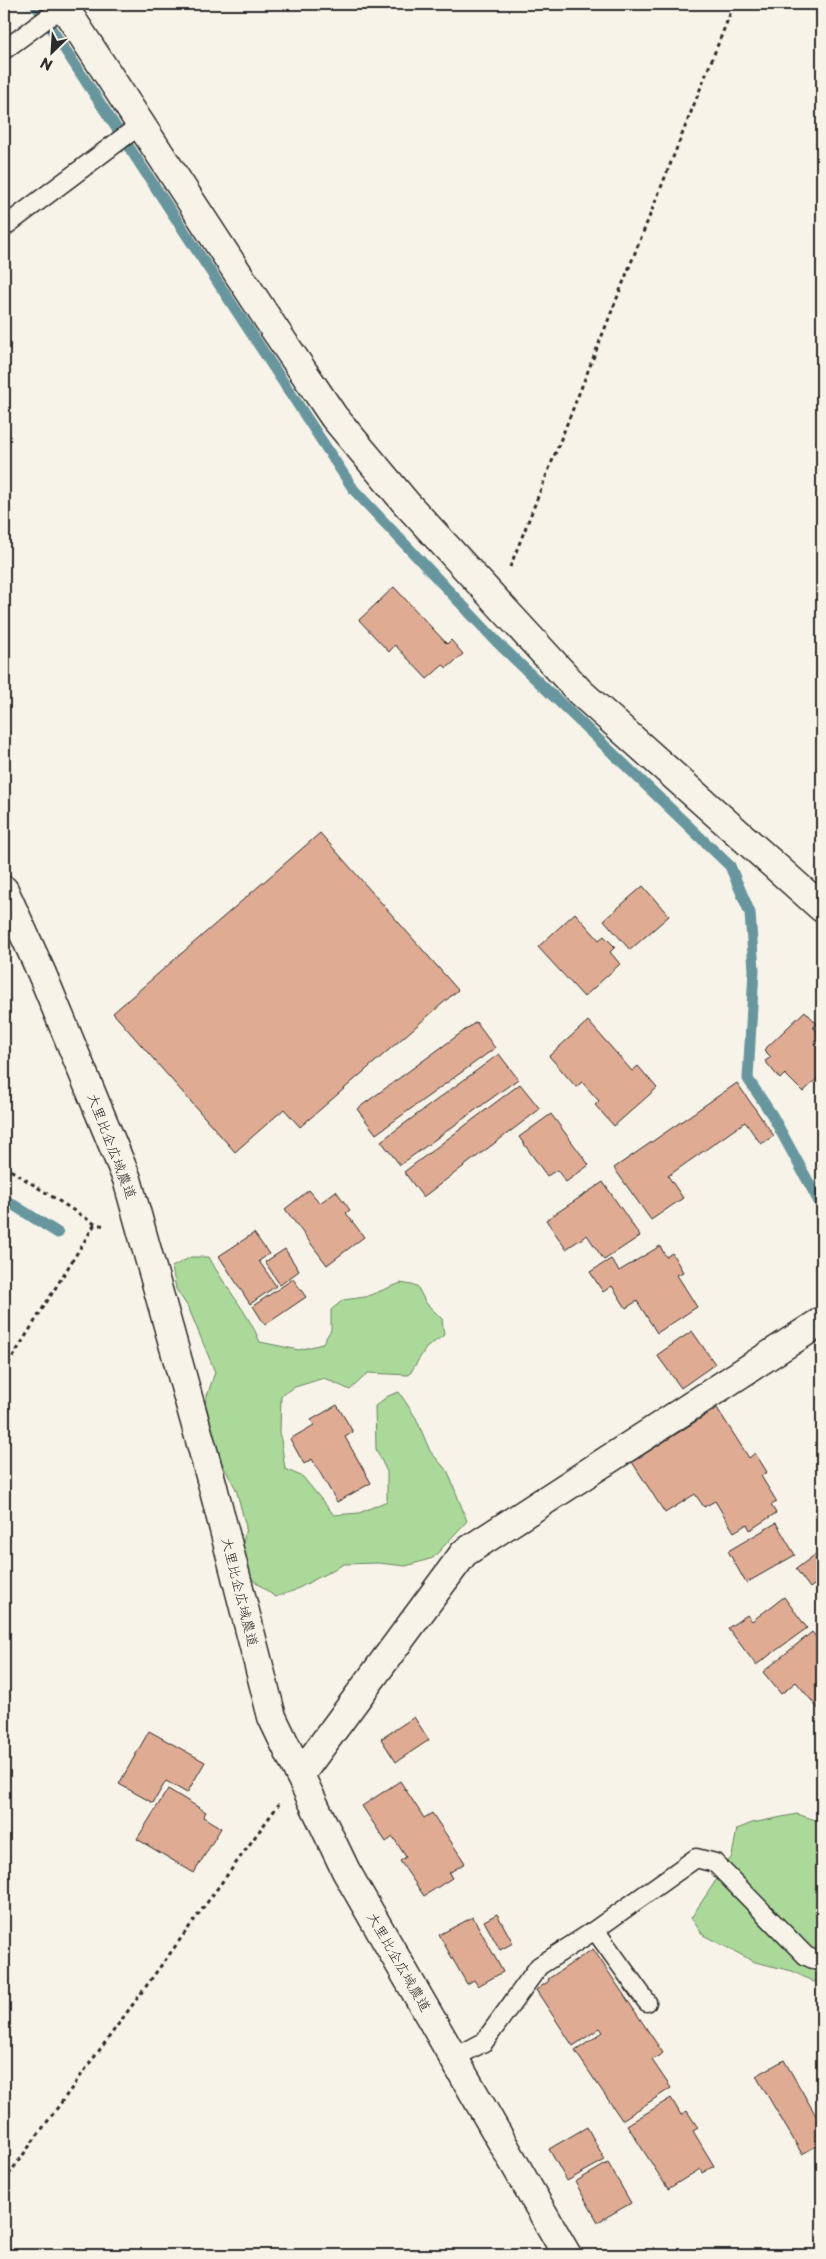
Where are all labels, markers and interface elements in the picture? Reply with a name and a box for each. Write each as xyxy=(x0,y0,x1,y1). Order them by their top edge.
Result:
north arrow xyxy=(28,28,78,78)
text: N xyxy=(37,52,56,76)
street label: 大里比企広域農道 xyxy=(83,1090,142,1202)
street label: 大里比企広域農道 xyxy=(217,1535,264,1649)
street label: 大里比企広域農道 xyxy=(362,1908,437,2015)

